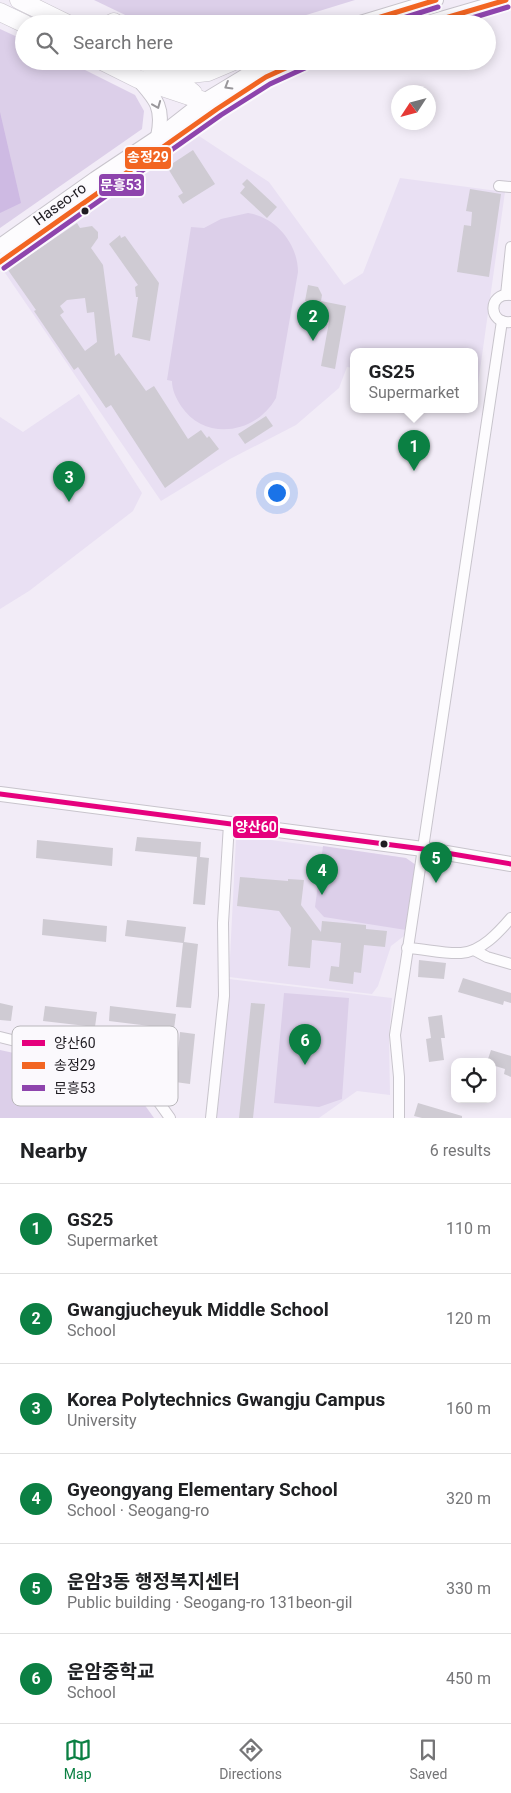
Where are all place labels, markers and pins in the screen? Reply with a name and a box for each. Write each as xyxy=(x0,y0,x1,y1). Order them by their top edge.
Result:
unlabelled marker xyxy=(80,206,90,216)
pin: 2 xyxy=(297,300,329,341)
pin: 1 xyxy=(398,430,430,471)
pin: 3 xyxy=(53,461,85,502)
unlabelled marker xyxy=(379,839,389,849)
pin: 5 xyxy=(420,842,452,883)
pin: 4 xyxy=(306,854,338,895)
pin: 6 xyxy=(289,1024,321,1065)

